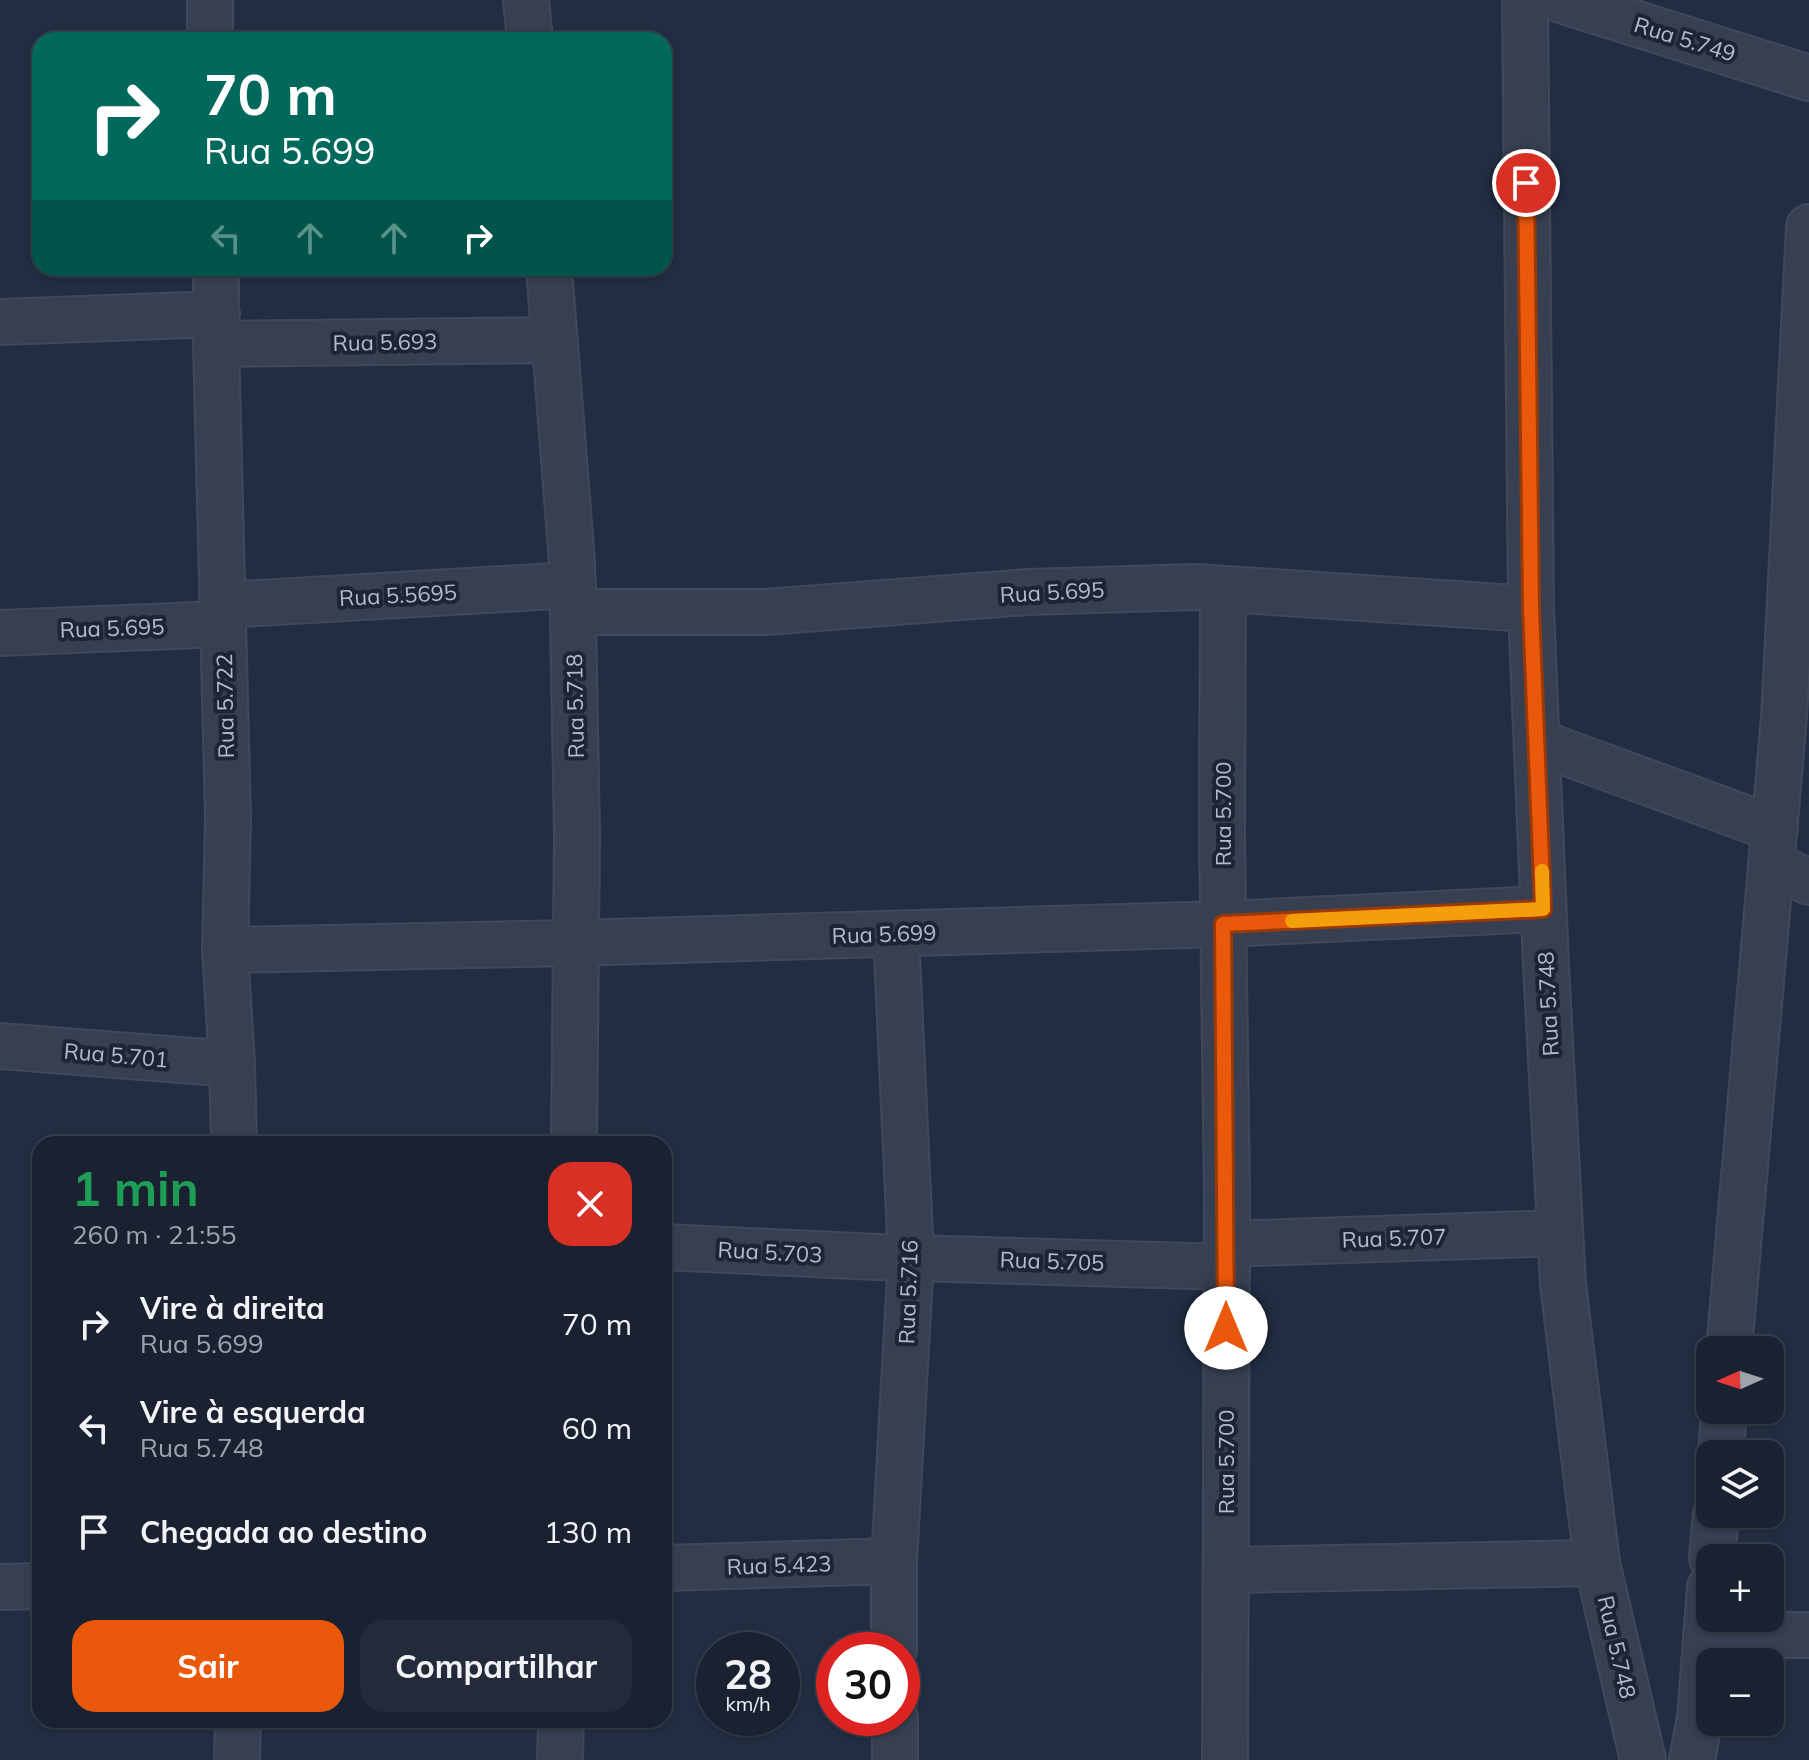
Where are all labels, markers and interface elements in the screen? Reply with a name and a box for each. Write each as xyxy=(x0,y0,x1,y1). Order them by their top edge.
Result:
street label: Rua 5.749 xyxy=(1631,10,1739,68)
text: 70 m xyxy=(204,59,337,129)
icon: right xyxy=(72,64,176,168)
text: Rua 5.699 xyxy=(204,128,375,173)
pin xyxy=(1492,149,1560,217)
icon: arrive xyxy=(1504,161,1548,205)
icon: left xyxy=(204,216,248,260)
icon: ahead xyxy=(288,216,332,260)
icon: ahead xyxy=(372,216,416,260)
icon: right xyxy=(456,216,500,260)
street label: Rua 5.693 xyxy=(332,327,438,357)
street label: Rua 5.695 xyxy=(999,575,1105,609)
street label: Rua 5.5695 xyxy=(338,578,458,612)
street label: Rua 5.695 xyxy=(59,612,165,644)
street label: Rua 5.722 xyxy=(210,653,240,759)
street label: Rua 5.718 xyxy=(560,653,590,759)
street label: Rua 5.700 xyxy=(1209,762,1237,866)
street label: Rua 5.699 xyxy=(831,918,937,950)
street label: Rua 5.748 xyxy=(1531,951,1565,1057)
street label: Rua 5.701 xyxy=(63,1036,169,1074)
text: 1 min xyxy=(72,1158,199,1218)
button: close xyxy=(548,1162,632,1246)
text: 260 m · 21:55 xyxy=(72,1218,236,1251)
street label: Rua 5.707 xyxy=(1341,1222,1447,1254)
street label: Rua 5.703 xyxy=(717,1235,823,1269)
street label: Rua 5.716 xyxy=(892,1239,924,1345)
street label: Rua 5.705 xyxy=(999,1245,1105,1277)
position arrow xyxy=(1184,1286,1268,1370)
text: Vire à direita xyxy=(140,1289,325,1327)
icon: right xyxy=(72,1302,116,1346)
text: 70 m xyxy=(562,1305,632,1343)
text: Rua 5.699 xyxy=(140,1327,264,1360)
north arrow xyxy=(1696,1336,1784,1424)
map controls xyxy=(1696,1336,1784,1736)
text: Vire à esquerda xyxy=(140,1393,366,1431)
icon: left xyxy=(72,1406,116,1450)
text: 60 m xyxy=(562,1409,632,1447)
street label: Rua 5.700 xyxy=(1212,1410,1240,1514)
text: Rua 5.748 xyxy=(140,1431,264,1464)
button: layers xyxy=(1696,1440,1784,1528)
icon: arrive xyxy=(72,1510,116,1554)
text: Chegada ao destino xyxy=(140,1513,427,1551)
text: 130 m xyxy=(544,1513,632,1551)
button: + xyxy=(1696,1544,1784,1632)
street label: Rua 5.423 xyxy=(726,1549,832,1581)
street label: Rua 5.748 xyxy=(1592,1593,1642,1701)
button: Sair xyxy=(72,1620,344,1712)
button: Compartilhar xyxy=(360,1620,632,1712)
speed limit sign: 30 xyxy=(816,1632,920,1736)
button: − xyxy=(1696,1648,1784,1736)
text: 28 xyxy=(724,1649,772,1699)
text: km/h xyxy=(725,1691,771,1716)

